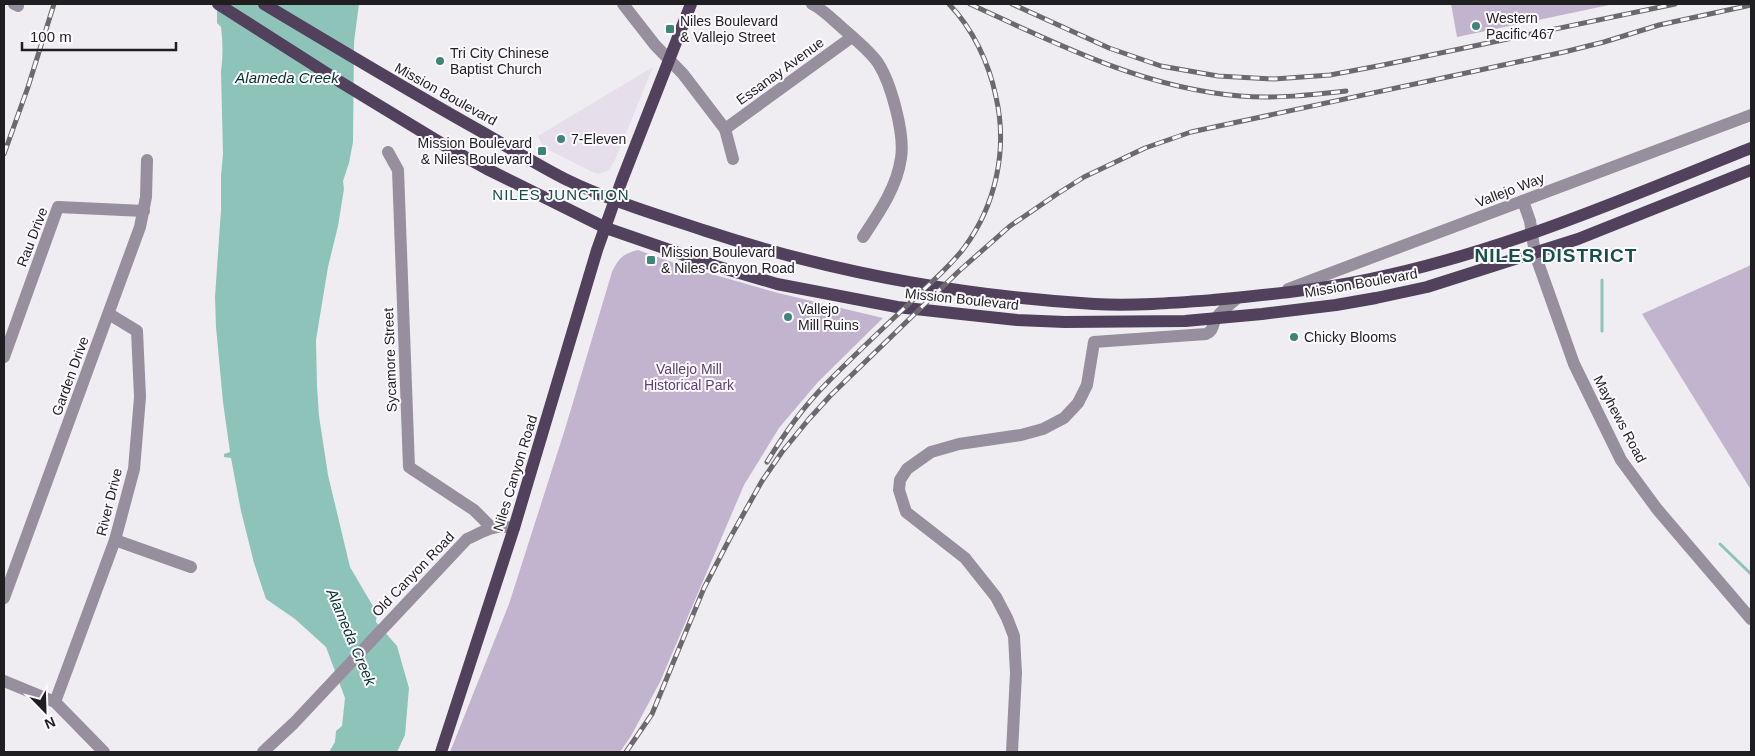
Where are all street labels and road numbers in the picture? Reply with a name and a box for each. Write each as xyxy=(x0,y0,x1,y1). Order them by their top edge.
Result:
street label: Essanay Avenue xyxy=(733,34,827,108)
street label: Mission Boulevard xyxy=(392,59,500,129)
street label: Vallejo Way xyxy=(1473,170,1547,210)
street label: Rau Drive xyxy=(13,205,51,269)
street label: Mission Boulevard xyxy=(1303,265,1419,301)
street label: Mission Boulevard xyxy=(904,285,1020,313)
street label: Sycamore Street xyxy=(380,308,400,412)
street label: Garden Drive xyxy=(48,334,92,418)
street label: Mayhews Road xyxy=(1590,373,1650,465)
street label: Niles Canyon Road xyxy=(490,413,540,533)
street label: River Drive xyxy=(93,466,125,538)
street label: Old Canyon Road xyxy=(369,528,457,620)

